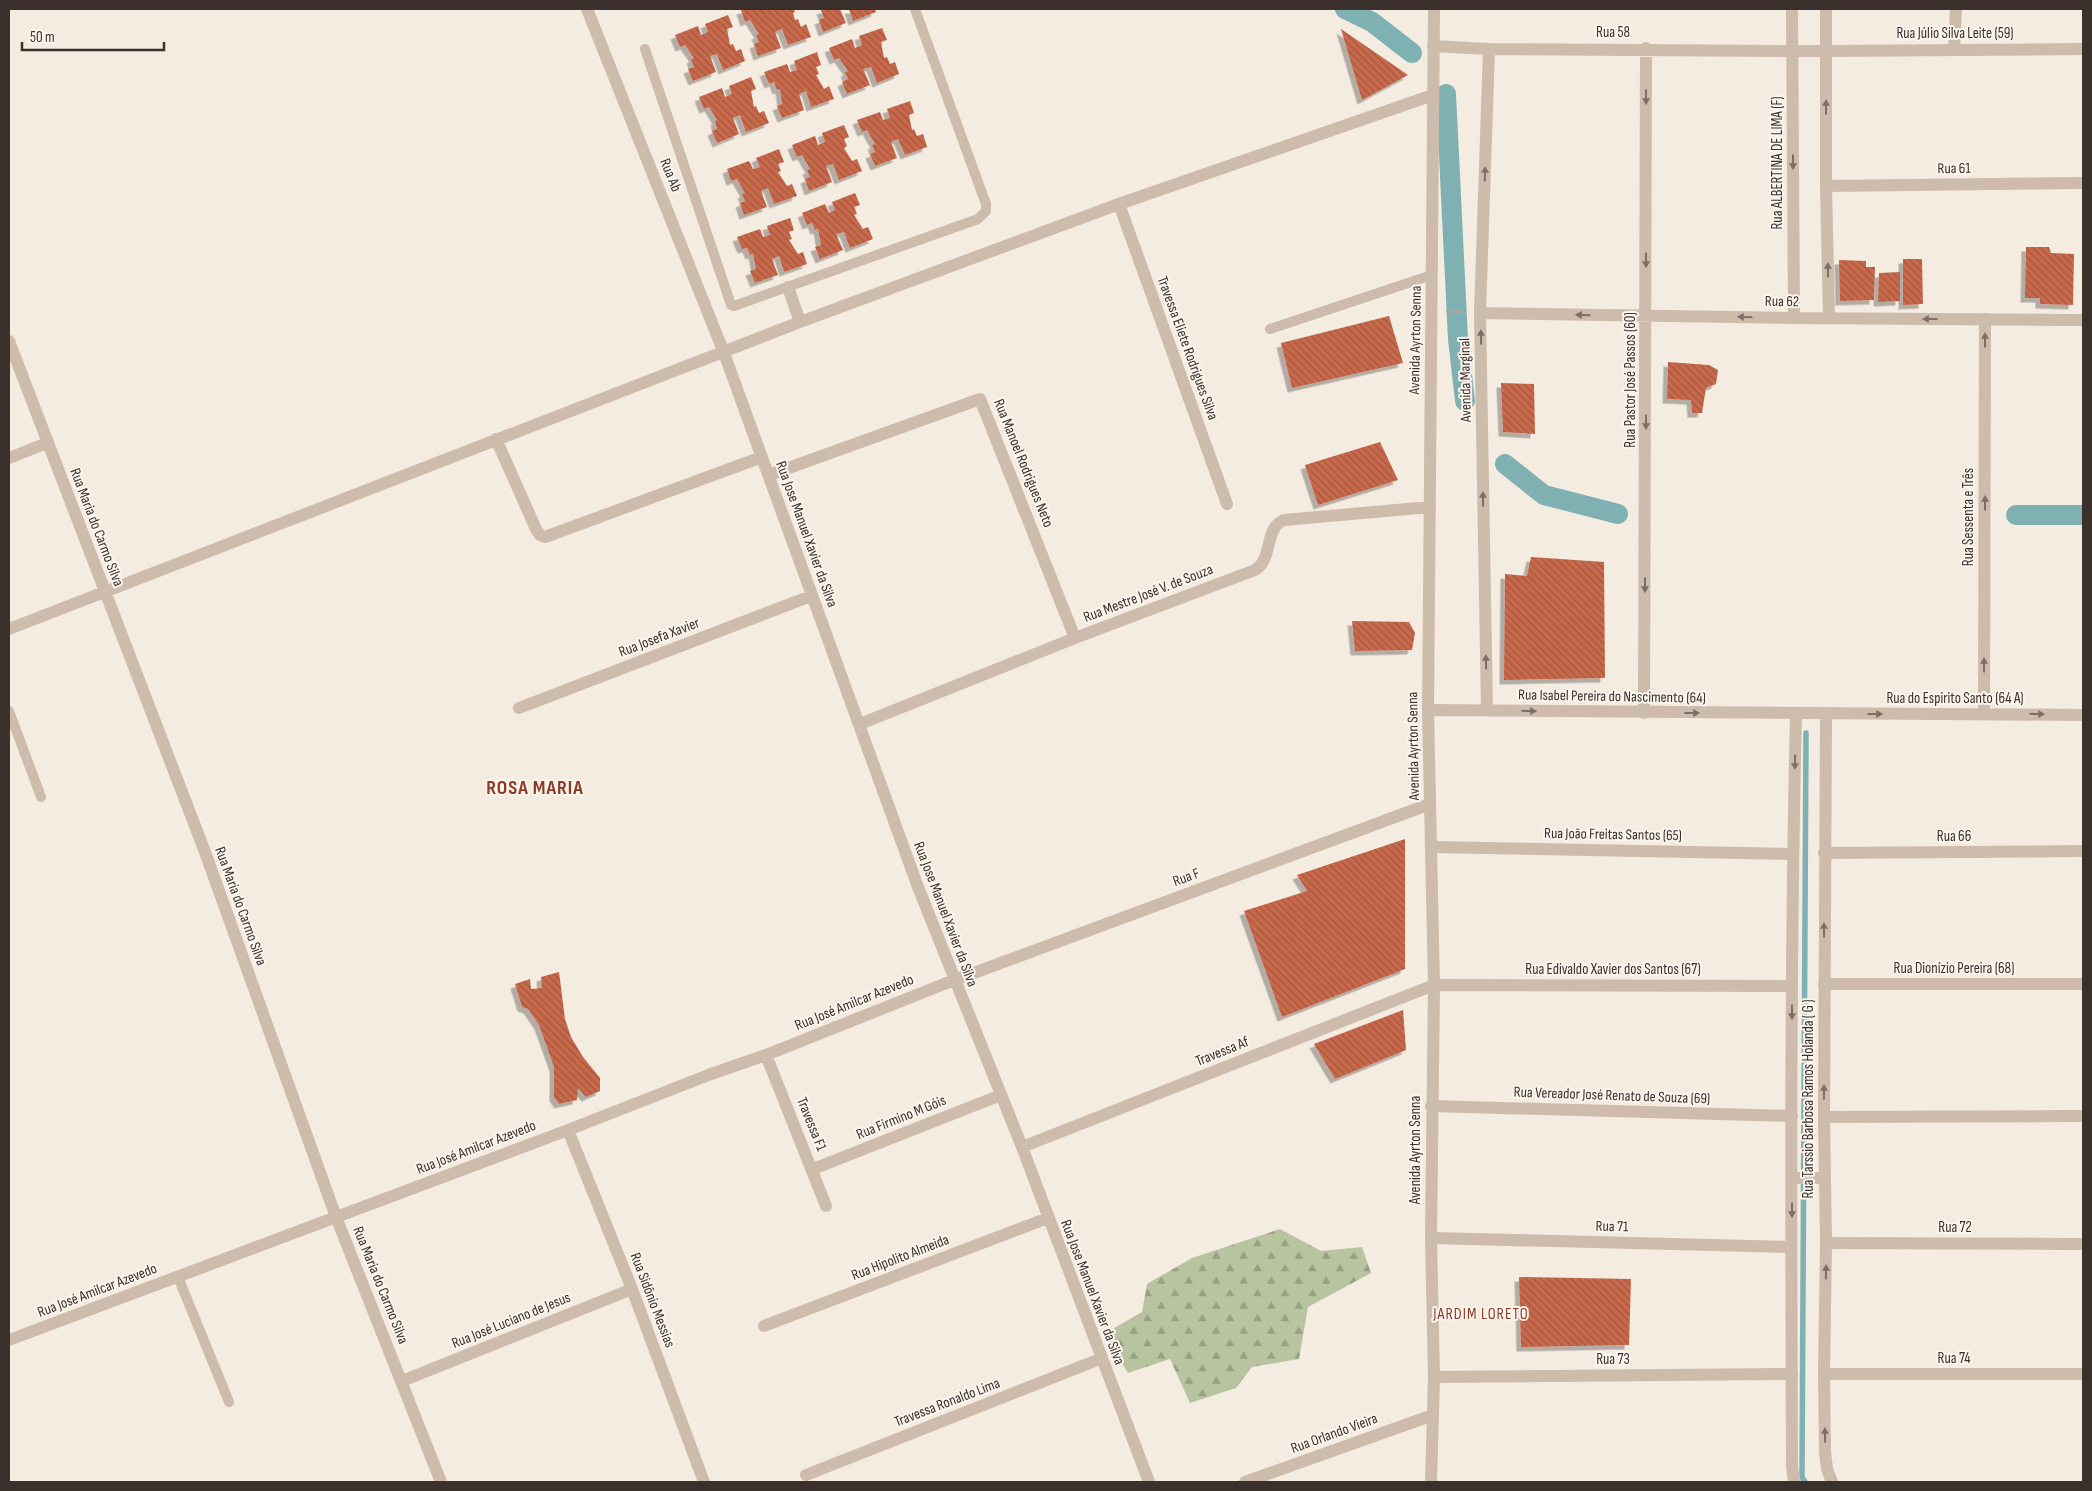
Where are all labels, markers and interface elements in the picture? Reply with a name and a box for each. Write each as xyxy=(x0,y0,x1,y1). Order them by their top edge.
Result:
scale bar xyxy=(22,20,165,52)
street label: Rua 58 xyxy=(1596,23,1630,42)
street label: Rua Júlio Silva Leite (59) xyxy=(1896,24,2014,43)
text: 50 m xyxy=(30,28,55,47)
one-way arrow xyxy=(1642,89,1650,105)
street label: Rua ALBERTINA DE LIMA (F) xyxy=(1768,96,1787,230)
one-way arrow xyxy=(1822,99,1830,115)
one-way arrow xyxy=(1789,155,1797,171)
street label: Rua Ab xyxy=(655,156,686,195)
street label: Rua 61 xyxy=(1937,159,1972,178)
one-way arrow xyxy=(1481,166,1489,182)
one-way arrow xyxy=(1642,252,1650,268)
one-way arrow xyxy=(1823,261,1831,277)
street label: Travessa Eliete Rodrigues Silva xyxy=(1153,274,1222,423)
street label: Avenida Ayrton Senna xyxy=(1405,285,1426,395)
street label: Rua 62 xyxy=(1765,292,1799,311)
one-way arrow xyxy=(1574,311,1590,319)
street label: Rua Pastor José Passos (60) xyxy=(1621,312,1640,448)
one-way arrow xyxy=(1737,313,1753,321)
one-way arrow xyxy=(1921,315,1937,323)
one-way arrow xyxy=(1476,329,1484,345)
one-way arrow xyxy=(1981,332,1989,348)
street label: Avenida Marginal xyxy=(1455,338,1476,423)
street label: Rua Manoel Rodrigues Neto xyxy=(989,396,1058,530)
one-way arrow xyxy=(1642,414,1650,430)
street label: Rua Jose Manuel Xavier da Silva xyxy=(771,459,842,610)
street label: Rua Maria do Carmo Silva xyxy=(65,465,128,589)
street label: Rua Sessenta e Três xyxy=(1959,468,1978,566)
one-way arrow xyxy=(1479,491,1487,507)
one-way arrow xyxy=(1981,494,1989,510)
street label: Rua Mestre José V. de Souza xyxy=(1081,560,1216,627)
one-way arrow xyxy=(1641,577,1649,593)
street label: Rua Josefa Xavier xyxy=(616,613,703,662)
one-way arrow xyxy=(1482,653,1490,669)
one-way arrow xyxy=(1980,657,1988,673)
street label: Rua Isabel Pereira do Nascimento (64) xyxy=(1518,685,1706,708)
street label: Rua do Espirito Santo (64 A) xyxy=(1886,689,2024,708)
street label: Avenida Ayrton Senna xyxy=(1403,691,1424,801)
one-way arrow xyxy=(1522,707,1538,715)
one-way arrow xyxy=(1684,709,1700,717)
one-way arrow xyxy=(1867,710,1883,718)
one-way arrow xyxy=(2029,711,2045,719)
one-way arrow xyxy=(1790,755,1798,771)
district label: ROSA MARIA xyxy=(486,776,584,800)
street label: Rua João Freitas Santos (65) xyxy=(1544,824,1682,845)
street label: Rua 66 xyxy=(1937,827,1971,846)
street label: Rua Jose Manuel Xavier da Silva xyxy=(909,839,982,990)
street label: Rua Maria do Carmo Silva xyxy=(210,844,271,968)
street label: Rua F xyxy=(1170,864,1202,891)
one-way arrow xyxy=(1820,921,1828,937)
street label: Rua Dionízio Pereira (68) xyxy=(1894,959,2014,978)
street label: Rua Edivaldo Xavier dos Santos (67) xyxy=(1525,960,1701,979)
street label: Rua José Amilcar Azevedo xyxy=(792,970,916,1035)
street label: Rua Tarssio Barbosa Ramos Holanda ( G ) xyxy=(1799,999,1818,1199)
one-way arrow xyxy=(1788,1005,1796,1021)
street label: Travessa Af xyxy=(1193,1032,1252,1071)
street label: Rua Vereador José Renato de Souza (69) xyxy=(1513,1083,1711,1108)
one-way arrow xyxy=(1820,1084,1828,1100)
street label: Rua Firmino M Góis xyxy=(854,1091,949,1144)
street label: Travessa F1 xyxy=(792,1095,831,1155)
street label: Avenida Ayrton Senna xyxy=(1406,1095,1425,1205)
street label: Rua José Amilcar Azevedo xyxy=(414,1116,539,1179)
one-way arrow xyxy=(1788,1202,1796,1218)
street label: Rua Jose Manuel Xavier da Silva xyxy=(1056,1217,1129,1368)
street label: Rua 71 xyxy=(1595,1217,1629,1236)
street label: Rua 72 xyxy=(1938,1218,1972,1237)
street label: Rua Maria do Carmo Silva xyxy=(348,1224,413,1347)
street label: Rua Hipolito Almeida xyxy=(849,1230,952,1285)
street label: Rua Sidônio Messias xyxy=(626,1250,679,1350)
street label: Rua José Amilcar Azevedo xyxy=(35,1259,160,1322)
one-way arrow xyxy=(1822,1264,1830,1280)
street label: Rua José Luciano de Jesus xyxy=(449,1288,573,1353)
district label: JARDIM LORETO xyxy=(1432,1305,1529,1324)
street label: Rua 74 xyxy=(1938,1349,1970,1368)
street label: Rua 73 xyxy=(1596,1350,1630,1369)
street label: Travessa Ronaldo Lima xyxy=(892,1374,1003,1431)
street label: Rua Orlando Vieira xyxy=(1288,1409,1380,1458)
one-way arrow xyxy=(1821,1426,1829,1442)

